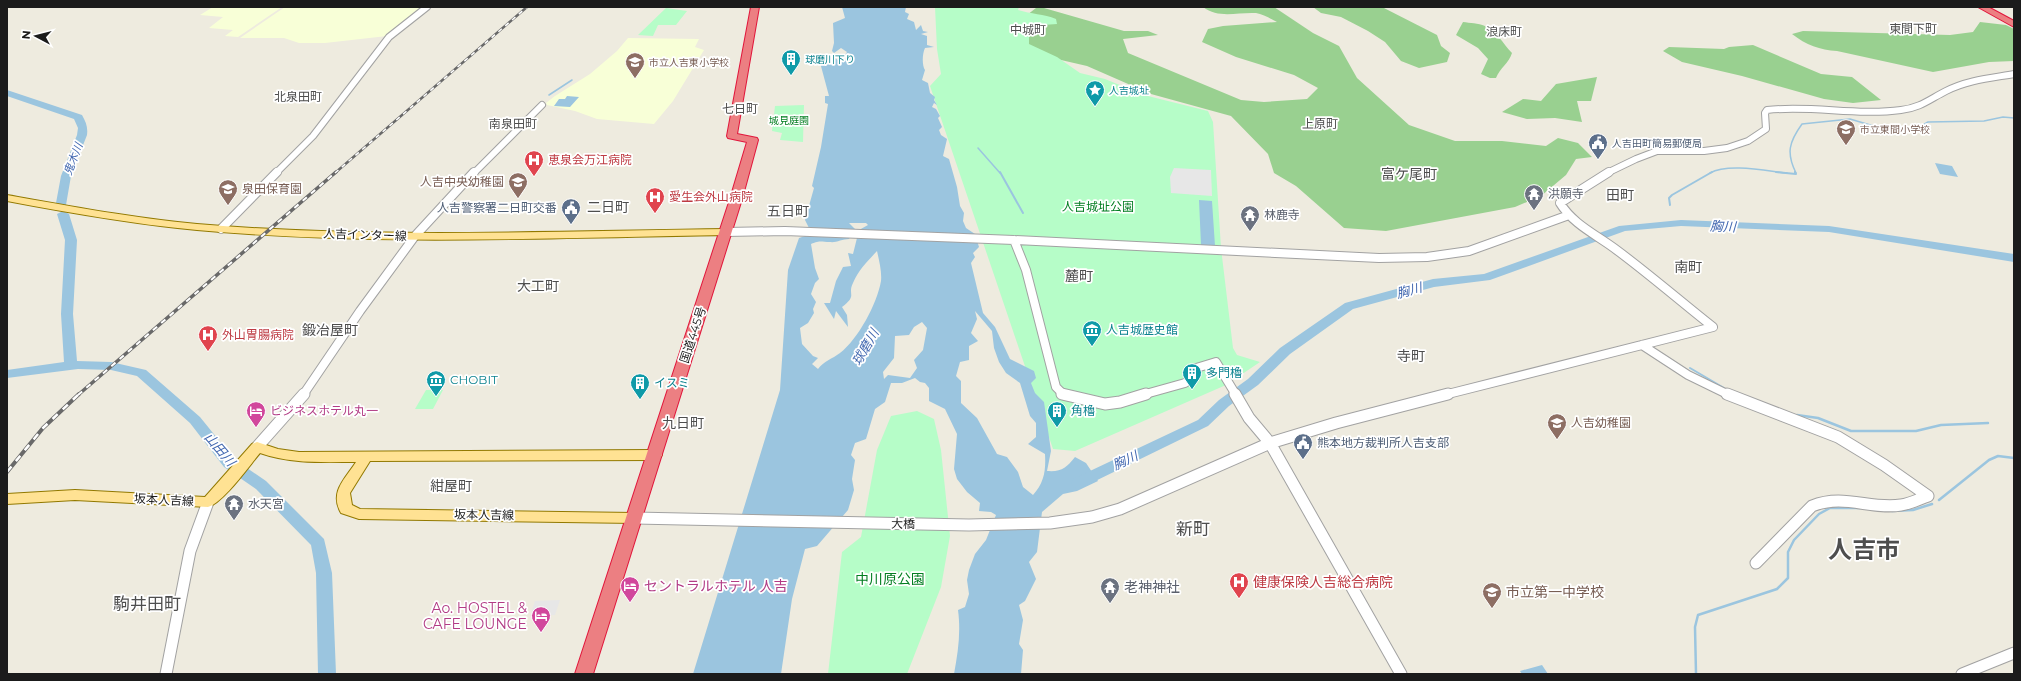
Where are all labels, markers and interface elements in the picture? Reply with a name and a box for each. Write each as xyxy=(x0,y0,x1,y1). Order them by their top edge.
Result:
north arrow xyxy=(16,16,56,56)
district label: 東間下町 xyxy=(1889,21,1937,36)
district label: 中城町 xyxy=(1010,22,1046,37)
district label: 浪床町 xyxy=(1486,24,1522,39)
text: N xyxy=(19,30,34,40)
building icon: 球磨川下り xyxy=(780,48,802,76)
school or university icon: 市立人吉東小学校 xyxy=(624,51,646,79)
place label: 球磨川下り xyxy=(805,53,855,66)
place label: 市立人吉東小学校 xyxy=(649,56,729,69)
place icon: 人吉城址 xyxy=(1084,79,1106,107)
place label: 人吉城址 xyxy=(1109,84,1149,97)
district label: 北泉田町 xyxy=(274,89,322,104)
district label: 七日町 xyxy=(722,101,758,116)
park label: 城見庭園 xyxy=(769,114,809,127)
district label: 南泉田町 xyxy=(489,116,537,131)
district label: 上原町 xyxy=(1302,116,1338,131)
school or university icon: 市立東間小学校 xyxy=(1835,118,1857,146)
place label: 市立東間小学校 xyxy=(1860,123,1930,136)
public building icon: 人吉田町簡易郵便局 xyxy=(1587,132,1609,160)
place label: 人吉田町簡易郵便局 xyxy=(1612,137,1702,150)
water label: 鬼木川 xyxy=(61,140,86,177)
hospital icon: 恵泉会万江病院 xyxy=(523,149,545,177)
place label: 恵泉会万江病院 xyxy=(548,152,632,167)
district label: 富ケ尾町 xyxy=(1381,165,1437,183)
school or university icon: 人吉中央幼稚園 xyxy=(507,171,529,199)
place label: 人吉中央幼稚園 xyxy=(420,174,504,189)
school or university icon: 泉田保育園 xyxy=(217,178,239,206)
place label: 泉田保育園 xyxy=(242,181,302,196)
temple icon: 洪願寺 xyxy=(1523,183,1545,211)
hospital icon: 愛生会外山病院 xyxy=(644,186,666,214)
place label: 洪願寺 xyxy=(1548,186,1584,201)
district label: 田町 xyxy=(1606,186,1634,204)
place label: 愛生会外山病院 xyxy=(669,189,753,204)
public building icon: 人吉警察署二日町交番 xyxy=(560,197,582,225)
district label: 二日町 xyxy=(587,198,629,216)
park label: 人吉城址公園 xyxy=(1062,199,1134,214)
place label: 人吉警察署二日町交番 xyxy=(437,200,557,215)
district label: 五日町 xyxy=(767,202,809,220)
temple icon: 林鹿寺 xyxy=(1239,204,1261,232)
place label: 林鹿寺 xyxy=(1264,207,1300,222)
water label: 胸川 xyxy=(1710,218,1738,235)
street label: 人吉インター線 xyxy=(323,226,407,243)
district label: 南町 xyxy=(1674,258,1702,276)
district label: 麓町 xyxy=(1065,267,1093,285)
district label: 大工町 xyxy=(517,277,559,295)
water label: 胸川 xyxy=(1394,278,1426,301)
street label: 国道445号 xyxy=(676,305,709,365)
museum icon: 人吉城歴史館 xyxy=(1081,319,1103,347)
district label: 鍛冶屋町 xyxy=(302,321,358,339)
place label: 人吉城歴史館 xyxy=(1106,322,1178,337)
hospital icon: 外山胃腸病院 xyxy=(197,324,219,352)
water label: 球磨川 xyxy=(848,324,883,368)
place label: 外山胃腸病院 xyxy=(222,327,294,342)
district label: 寺町 xyxy=(1397,347,1425,365)
building icon: 多門櫓 xyxy=(1181,362,1203,390)
place label: 多門櫓 xyxy=(1206,365,1242,380)
museum icon: CHOBIT xyxy=(425,369,447,397)
place label: CHOBIT xyxy=(450,372,498,387)
building icon: イスミ xyxy=(629,372,651,400)
place label: イスミ xyxy=(654,375,690,390)
hotel icon: ビジネスホテル丸一 xyxy=(245,400,267,428)
building icon: 角櫓 xyxy=(1046,400,1068,428)
place label: ビジネスホテル丸一 xyxy=(270,403,378,418)
place label: 角櫓 xyxy=(1071,403,1095,418)
school or university icon: 人吉幼稚園 xyxy=(1546,412,1568,440)
district label: 九日町 xyxy=(662,414,704,432)
place label: 人吉幼稚園 xyxy=(1571,415,1631,430)
water label: 山田川 xyxy=(201,429,240,470)
public building icon: 熊本地方裁判所人吉支部 xyxy=(1292,432,1314,460)
place label: 熊本地方裁判所人吉支部 xyxy=(1317,435,1449,450)
water label: 胸川 xyxy=(1110,446,1142,473)
district label: 紺屋町 xyxy=(430,477,472,495)
street label: 坂本人吉線 xyxy=(134,490,194,509)
temple icon: 水天宮 xyxy=(223,493,245,521)
place label: 水天宮 xyxy=(248,496,284,511)
street label: 坂本人吉線 xyxy=(454,506,514,523)
street label: 大橋 xyxy=(891,516,915,531)
district label: 新町 xyxy=(1176,519,1210,539)
district label: 人吉市 xyxy=(1828,535,1900,564)
park label: 中川原公園 xyxy=(855,570,925,588)
hospital icon: 健康保険人吉総合病院 xyxy=(1228,571,1250,599)
place label: 健康保険人吉総合病院 xyxy=(1253,573,1393,591)
hotel icon: セントラルホテル 人吉 xyxy=(619,575,641,603)
temple icon: 老神神社 xyxy=(1099,576,1121,604)
place label: セントラルホテル 人吉 xyxy=(644,577,788,595)
place label: 老神神社 xyxy=(1124,578,1180,596)
school or university icon: 市立第一中学校 xyxy=(1481,581,1503,609)
place label: 市立第一中学校 xyxy=(1506,583,1604,601)
district label: 駒井田町 xyxy=(113,594,181,614)
place label: Ao. HOSTEL & CAFE LOUNGE xyxy=(423,599,528,633)
hotel icon: Ao. HOSTEL & CAFE LOUNGE xyxy=(530,605,552,633)

